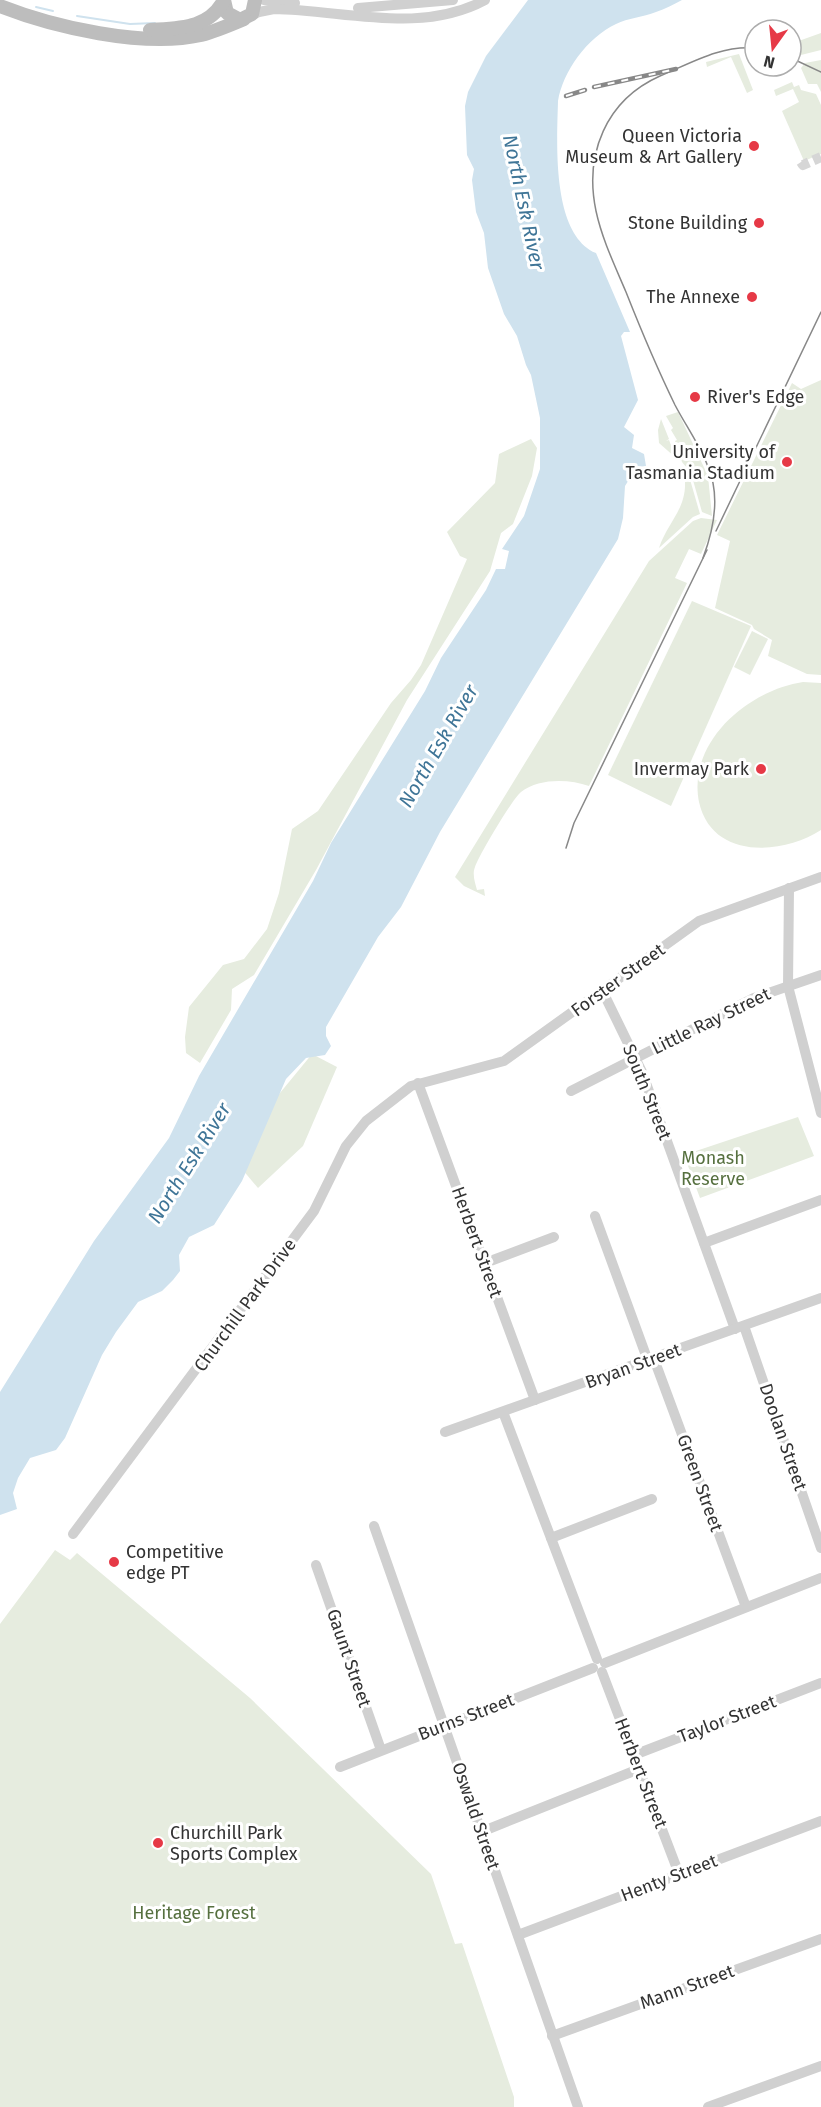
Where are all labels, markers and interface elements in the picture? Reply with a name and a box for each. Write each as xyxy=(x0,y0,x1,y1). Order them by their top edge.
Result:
north arrow xyxy=(743,18,803,78)
text: N xyxy=(762,51,777,73)
place label: Queen Victoria Museum & Art Gallery xyxy=(565,125,742,168)
water label: North Esk River xyxy=(498,132,550,273)
marker: Queen Victoria Museum & Art Gallery xyxy=(747,139,761,153)
place label: Stone Building xyxy=(628,212,748,234)
marker: Stone Building xyxy=(752,216,766,230)
place label: The Annexe xyxy=(646,286,740,308)
marker: The Annexe xyxy=(745,290,759,304)
place label: River's Edge xyxy=(707,386,804,408)
marker: River's Edge xyxy=(688,390,702,404)
place label: University of Tasmania Stadium xyxy=(625,441,777,484)
marker: University of Tasmania Stadium xyxy=(780,455,794,469)
water label: North Esk River xyxy=(393,679,483,812)
place label: Invermay Park xyxy=(634,758,750,780)
marker: Invermay Park xyxy=(754,762,768,776)
street label: Forster Street xyxy=(567,938,670,1021)
street label: Little Ray Street xyxy=(648,983,774,1059)
street label: South Street xyxy=(618,1041,676,1144)
water label: North Esk River xyxy=(142,1097,236,1228)
park label: Monash Reserve xyxy=(681,1147,745,1190)
street label: Herbert Street xyxy=(447,1183,507,1301)
street label: Churchill Park Drive xyxy=(189,1234,301,1376)
street label: Bryan Street xyxy=(582,1338,684,1394)
street label: Doolan Street xyxy=(754,1381,812,1494)
street label: Green Street xyxy=(672,1432,728,1535)
place label: Competitive edge PT xyxy=(126,1541,224,1584)
marker: Competitive edge PT xyxy=(107,1555,121,1569)
street label: Gaunt Street xyxy=(322,1606,376,1710)
street label: Burns Street xyxy=(415,1688,518,1745)
street label: Taylor Street xyxy=(675,1690,779,1748)
street label: Herbert Street xyxy=(610,1715,672,1832)
street label: Oswald Street xyxy=(447,1759,505,1873)
place label: Churchill Park Sports Complex xyxy=(170,1822,298,1865)
marker: Churchill Park Sports Complex xyxy=(151,1836,165,1850)
street label: Henty Street xyxy=(618,1849,721,1906)
park label: Heritage Forest xyxy=(132,1902,256,1924)
street label: Mann Street xyxy=(637,1960,738,2014)

